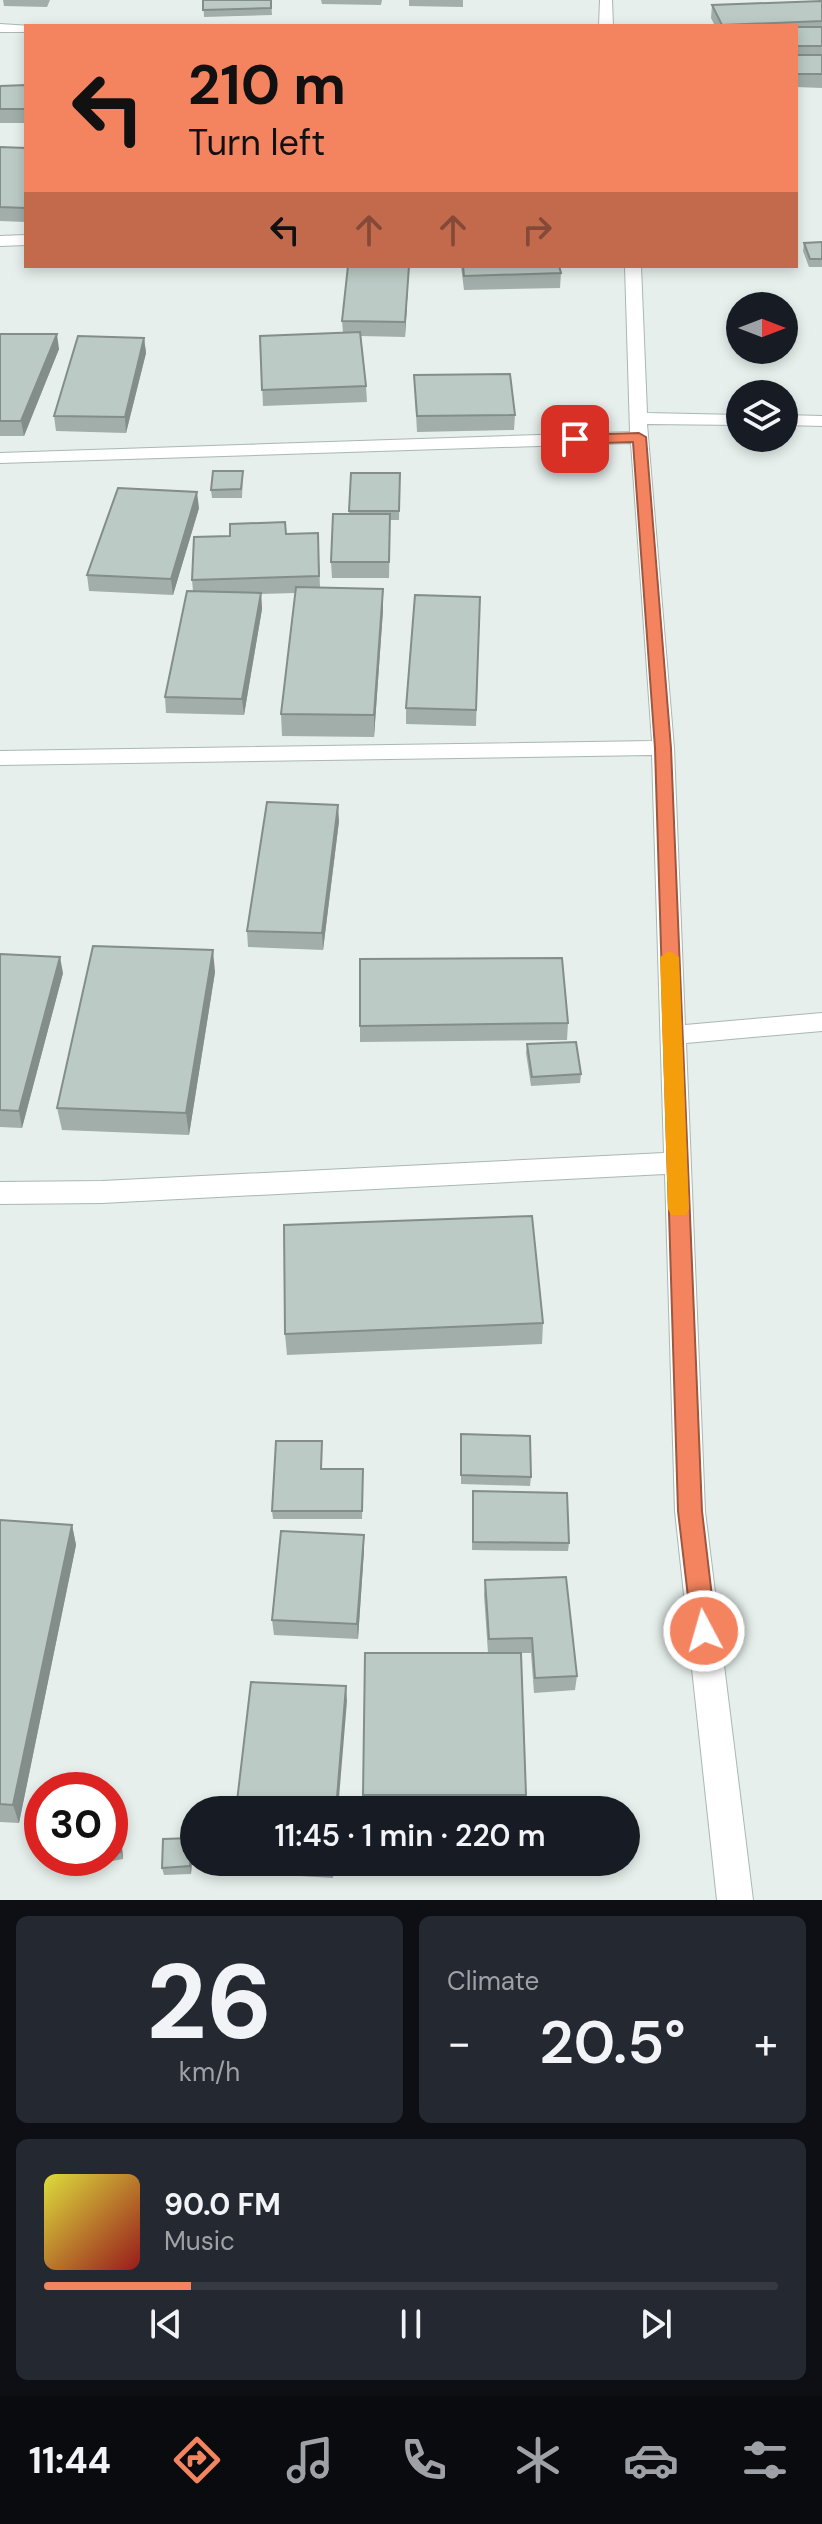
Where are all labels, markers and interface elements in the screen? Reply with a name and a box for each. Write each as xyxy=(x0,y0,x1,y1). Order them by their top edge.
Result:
text: 210 m xyxy=(188,48,346,121)
icon: left xyxy=(56,56,160,160)
text: Turn left xyxy=(188,119,325,166)
icon: left xyxy=(263,208,307,252)
icon: ahead xyxy=(347,208,391,252)
icon: ahead xyxy=(431,208,475,252)
icon: right xyxy=(515,208,559,252)
north arrow xyxy=(726,292,798,364)
map controls xyxy=(726,292,798,452)
button: layers xyxy=(726,380,798,452)
pin xyxy=(541,405,609,473)
icon: arrive xyxy=(553,417,597,461)
position arrow xyxy=(662,1589,746,1673)
speed limit sign: 30 xyxy=(24,1772,128,1876)
text: 11:45 · 1 min · 220 m xyxy=(274,1816,546,1855)
text: 26 xyxy=(147,1935,272,2070)
text: Climate xyxy=(447,1964,539,1998)
text: 20.5° xyxy=(539,2003,686,2082)
text: − xyxy=(447,2014,471,2072)
text: + xyxy=(754,2014,778,2072)
text: km/h xyxy=(179,2055,240,2089)
text: 90.0 FM xyxy=(164,2185,281,2224)
text: Music xyxy=(164,2224,235,2258)
icon: previous xyxy=(144,2302,188,2346)
icon: pause xyxy=(389,2302,433,2346)
icon: next xyxy=(634,2302,678,2346)
icon: directions xyxy=(169,2432,225,2488)
icon: music xyxy=(282,2432,338,2488)
icon: phone xyxy=(396,2432,452,2488)
icon: climate xyxy=(510,2432,566,2488)
icon: car xyxy=(623,2432,679,2488)
icon: filters xyxy=(737,2432,793,2488)
text: 11:44 xyxy=(29,2437,111,2484)

